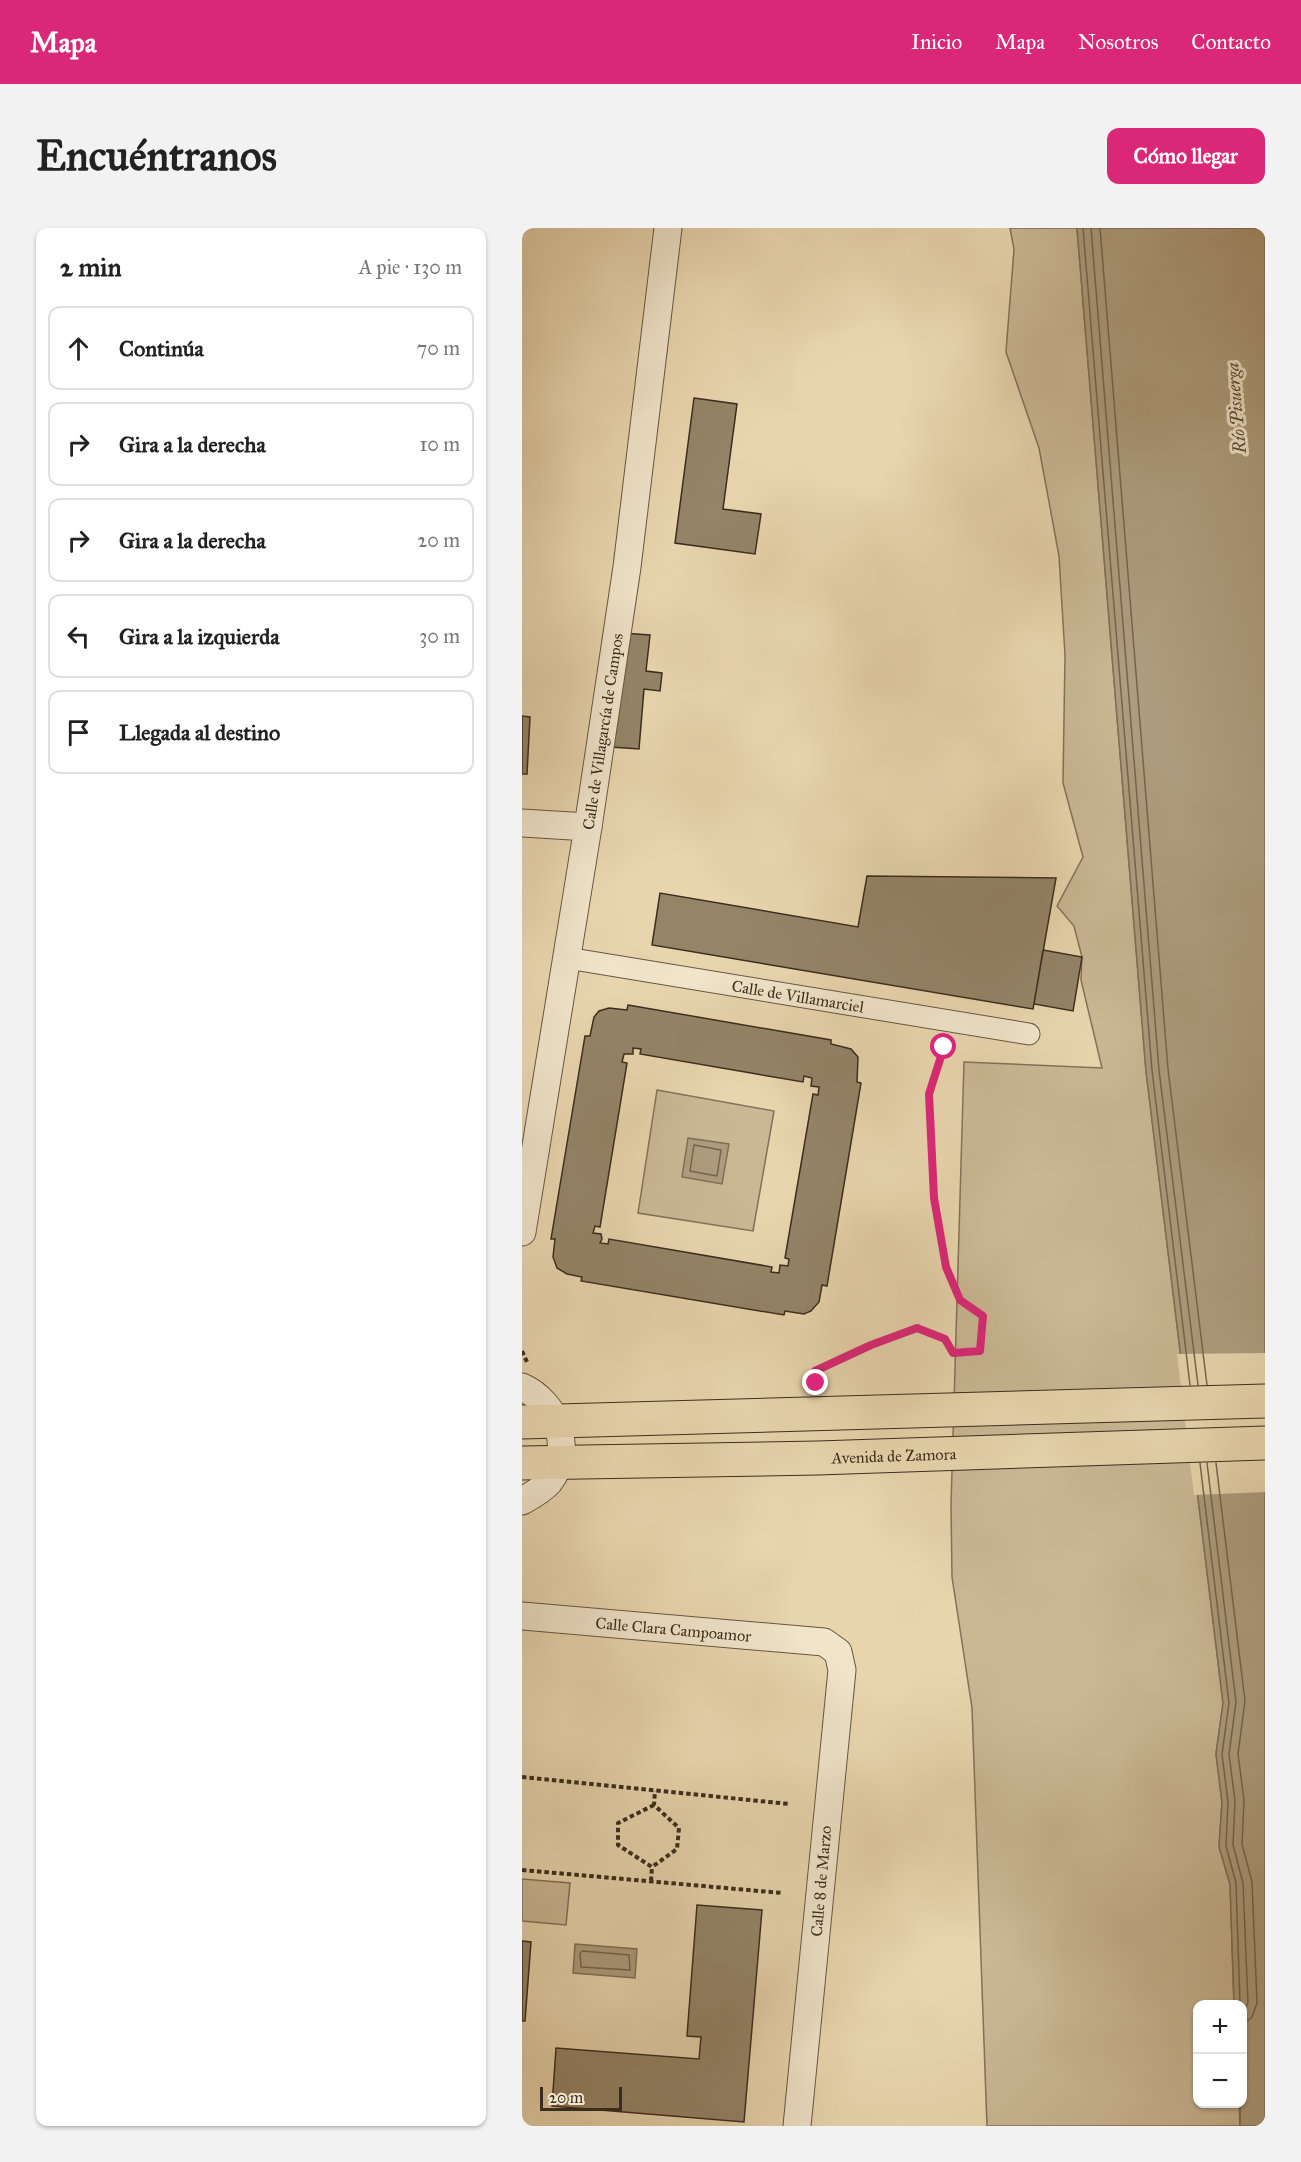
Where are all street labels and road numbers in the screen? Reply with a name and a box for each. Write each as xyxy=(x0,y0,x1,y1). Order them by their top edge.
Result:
street label: Calle de Villagarcía de Campos xyxy=(578,632,626,831)
street label: Calle de Villamarciel xyxy=(730,976,866,1016)
street label: Avenida de Zamora xyxy=(830,1444,957,1467)
street label: Calle Clara Campoamor xyxy=(595,1613,752,1645)
street label: Calle 8 de Marzo xyxy=(807,1825,835,1937)

